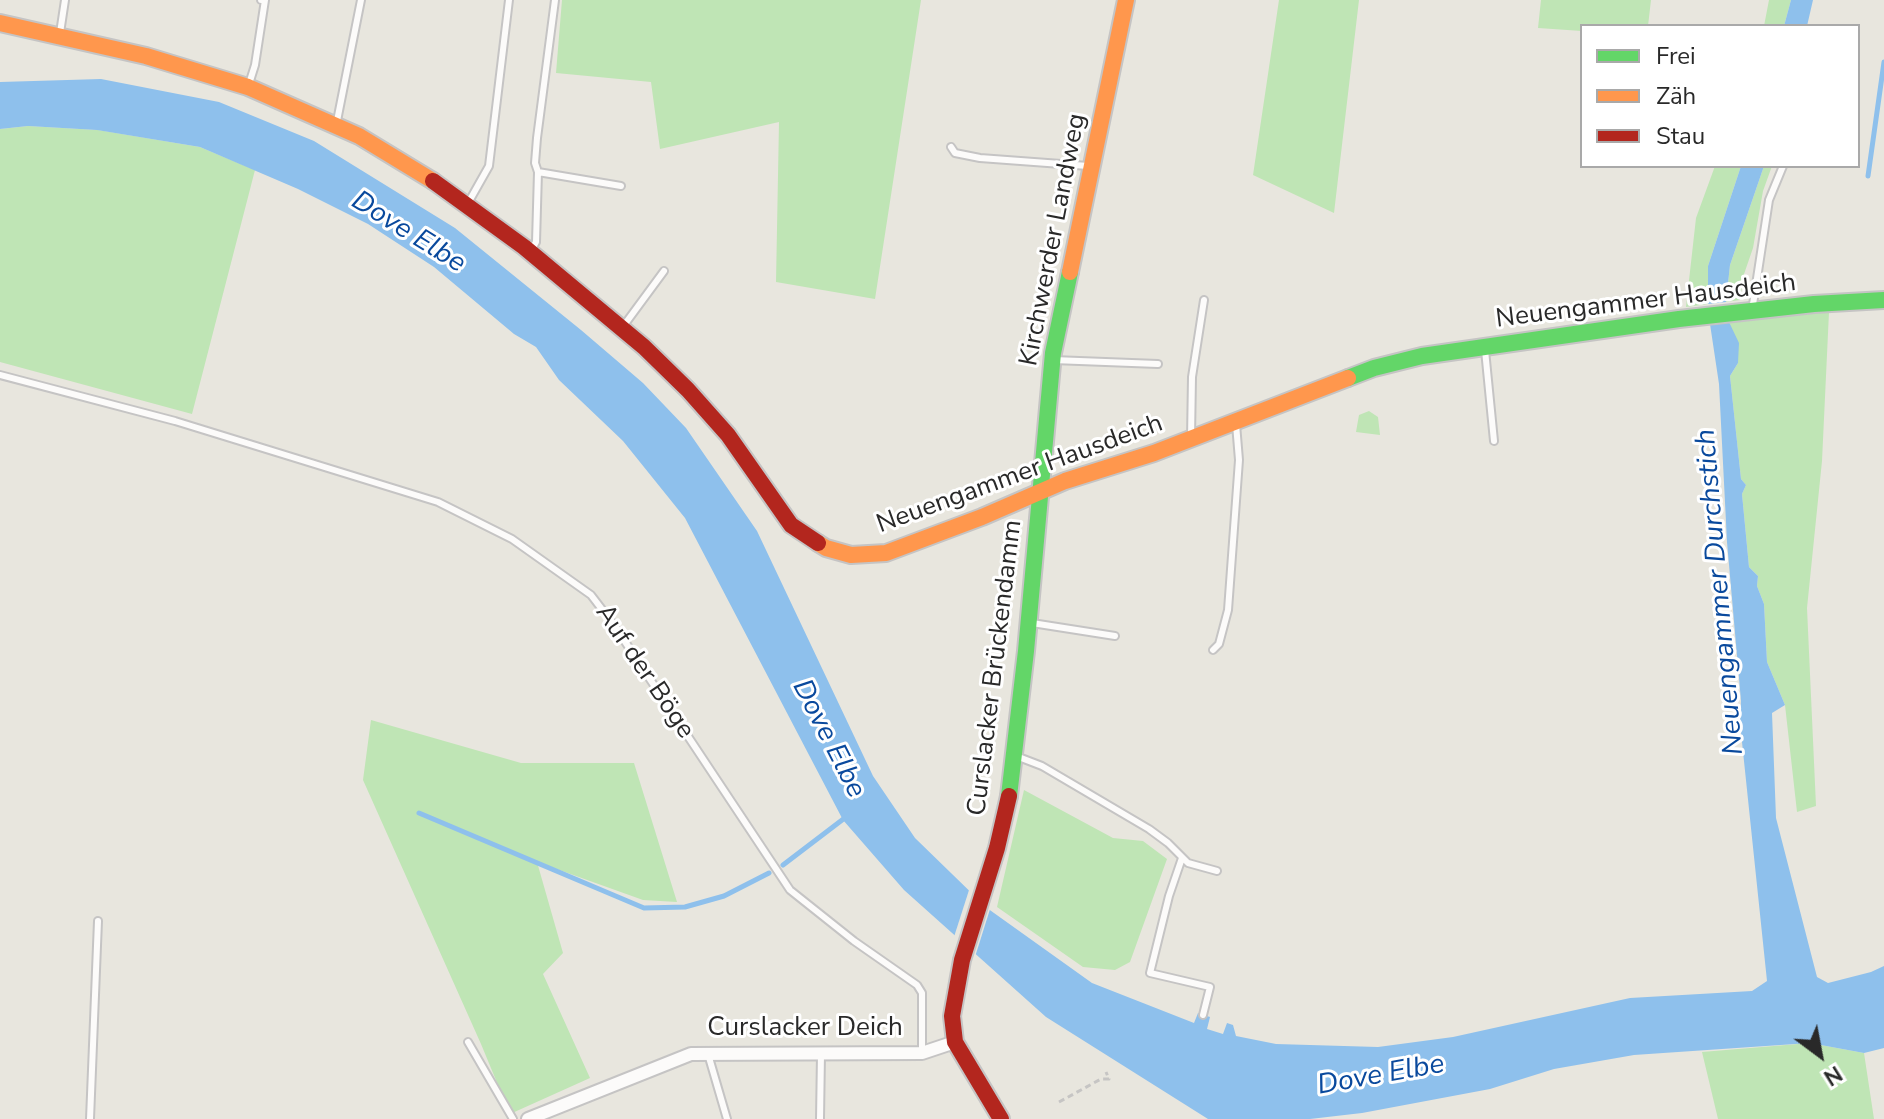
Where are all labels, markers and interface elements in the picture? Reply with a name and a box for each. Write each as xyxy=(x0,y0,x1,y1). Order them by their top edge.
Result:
legend xyxy=(1580,24,1860,168)
text: Frei xyxy=(1656,40,1696,72)
text: Zäh xyxy=(1656,80,1696,112)
street label: Kirchwerder Landweg xyxy=(1014,111,1094,369)
text: Stau xyxy=(1656,120,1705,152)
water label: Dove Elbe xyxy=(345,185,471,281)
street label: Neuengammer Hausdeich xyxy=(1494,268,1798,336)
street label: Neuengammer Hausdeich xyxy=(873,409,1167,541)
water label: Neuengammer Durchstich xyxy=(1690,428,1752,756)
street label: Curslacker Brückendamm xyxy=(962,518,1030,818)
street label: Auf der Böge xyxy=(588,599,700,745)
water label: Dove Elbe xyxy=(784,674,872,804)
street label: Curslacker Deich xyxy=(707,1013,903,1045)
north arrow xyxy=(1780,1015,1860,1095)
water label: Dove Elbe xyxy=(1315,1048,1447,1104)
text: N xyxy=(1818,1058,1848,1092)

